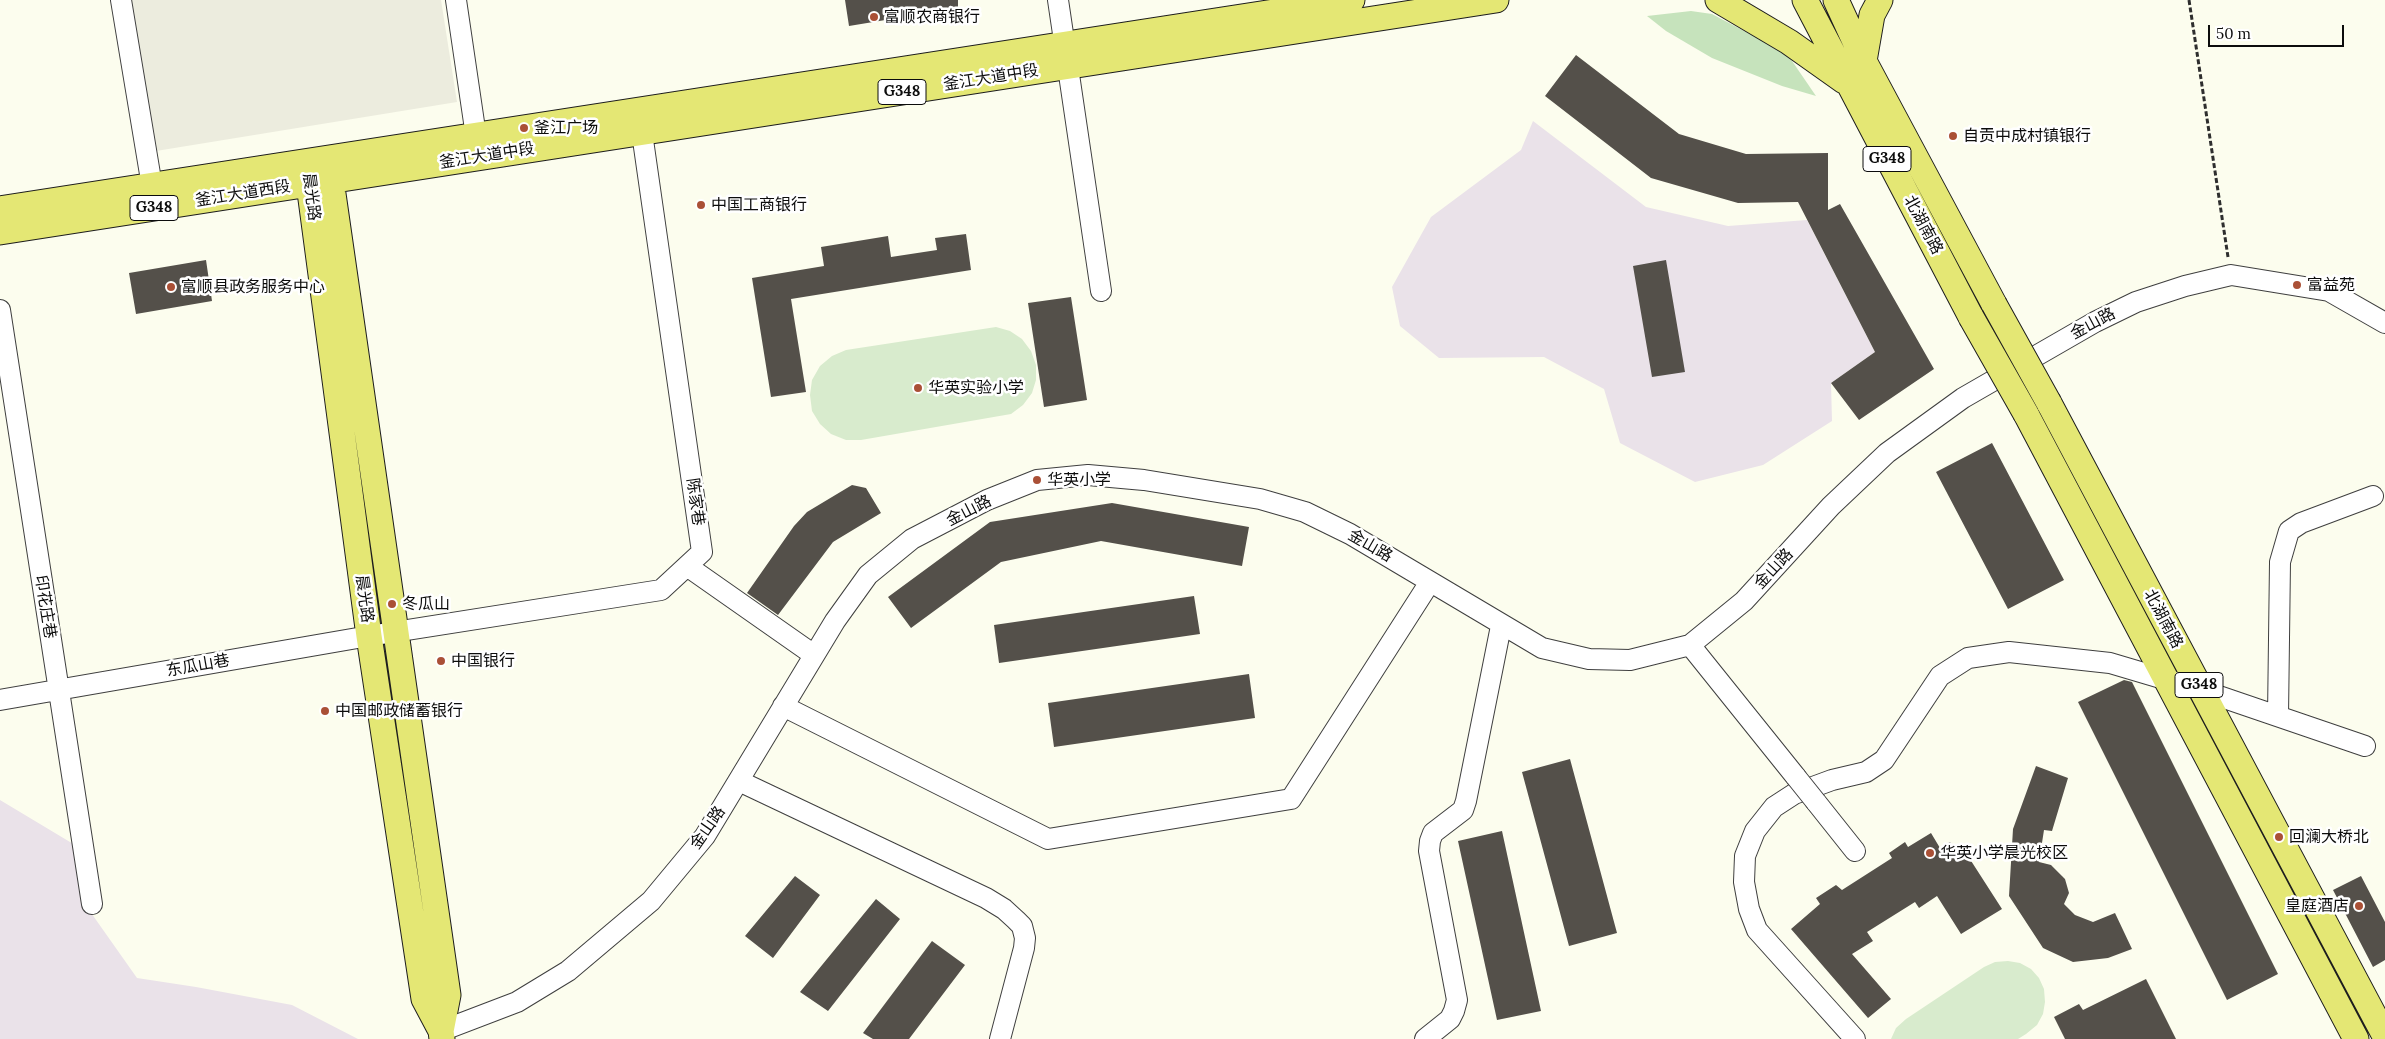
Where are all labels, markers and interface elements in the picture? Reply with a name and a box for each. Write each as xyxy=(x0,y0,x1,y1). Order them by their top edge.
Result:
place label: 富顺农商银行 xyxy=(884,7,980,27)
marker: 富顺农商银行 xyxy=(868,11,880,23)
scale bar xyxy=(2210,15,2346,47)
text: 50 m xyxy=(2216,24,2251,43)
street label: 釜江大道中段 xyxy=(942,61,1040,95)
road number: G348 xyxy=(878,80,926,104)
place label: 釜江广场 xyxy=(534,118,598,138)
marker: 釜江广场 xyxy=(518,122,530,134)
place label: 自贡中成村镇银行 xyxy=(1963,126,2091,146)
marker: 自贡中成村镇银行 xyxy=(1947,130,1959,142)
street label: 釜江大道中段 xyxy=(438,139,536,173)
road number: G348 xyxy=(1863,146,1911,172)
street label: 晨光路 xyxy=(299,172,323,222)
street label: 釜江大道西段 xyxy=(194,177,292,211)
street label: 北湖南路 xyxy=(1900,192,1946,258)
place label: 中国工商银行 xyxy=(711,195,807,215)
road number: G348 xyxy=(130,196,178,220)
marker: 中国工商银行 xyxy=(695,199,707,211)
place label: 富益苑 xyxy=(2307,275,2355,295)
place label: 富顺县政务服务中心 xyxy=(181,277,325,297)
marker: 富益苑 xyxy=(2291,279,2303,291)
marker: 富顺县政务服务中心 xyxy=(165,281,177,293)
street label: 金山路 xyxy=(2067,304,2119,344)
place label: 华英实验小学 xyxy=(928,378,1024,398)
marker: 华英实验小学 xyxy=(912,382,924,394)
place label: 华英小学 xyxy=(1047,470,1111,490)
marker: 华英小学 xyxy=(1031,474,1043,486)
street label: 陈家巷 xyxy=(682,477,708,527)
street label: 金山路 xyxy=(943,492,995,530)
street label: 金山路 xyxy=(1344,526,1396,566)
street label: 金山路 xyxy=(1751,545,1797,593)
street label: 印花庄巷 xyxy=(31,574,59,640)
street label: 晨光路 xyxy=(351,574,377,624)
street label: 北湖南路 xyxy=(2140,586,2186,652)
place label: 冬瓜山 xyxy=(402,594,450,614)
marker: 冬瓜山 xyxy=(386,598,398,610)
street label: 东瓜山巷 xyxy=(165,651,231,681)
place label: 中国银行 xyxy=(451,651,515,671)
marker: 中国银行 xyxy=(435,655,447,667)
road number: G348 xyxy=(2175,672,2223,698)
place label: 中国邮政储蓄银行 xyxy=(335,701,463,721)
marker: 中国邮政储蓄银行 xyxy=(319,705,331,717)
street label: 金山路 xyxy=(686,803,730,853)
place label: 回澜大桥北 xyxy=(2289,827,2369,847)
marker: 回澜大桥北 xyxy=(2273,831,2285,843)
place label: 华英小学晨光校区 xyxy=(1940,843,2068,863)
marker: 华英小学晨光校区 xyxy=(1924,847,1936,859)
place label: 皇庭酒店 xyxy=(2285,896,2349,916)
marker: 皇庭酒店 xyxy=(2353,900,2365,912)

